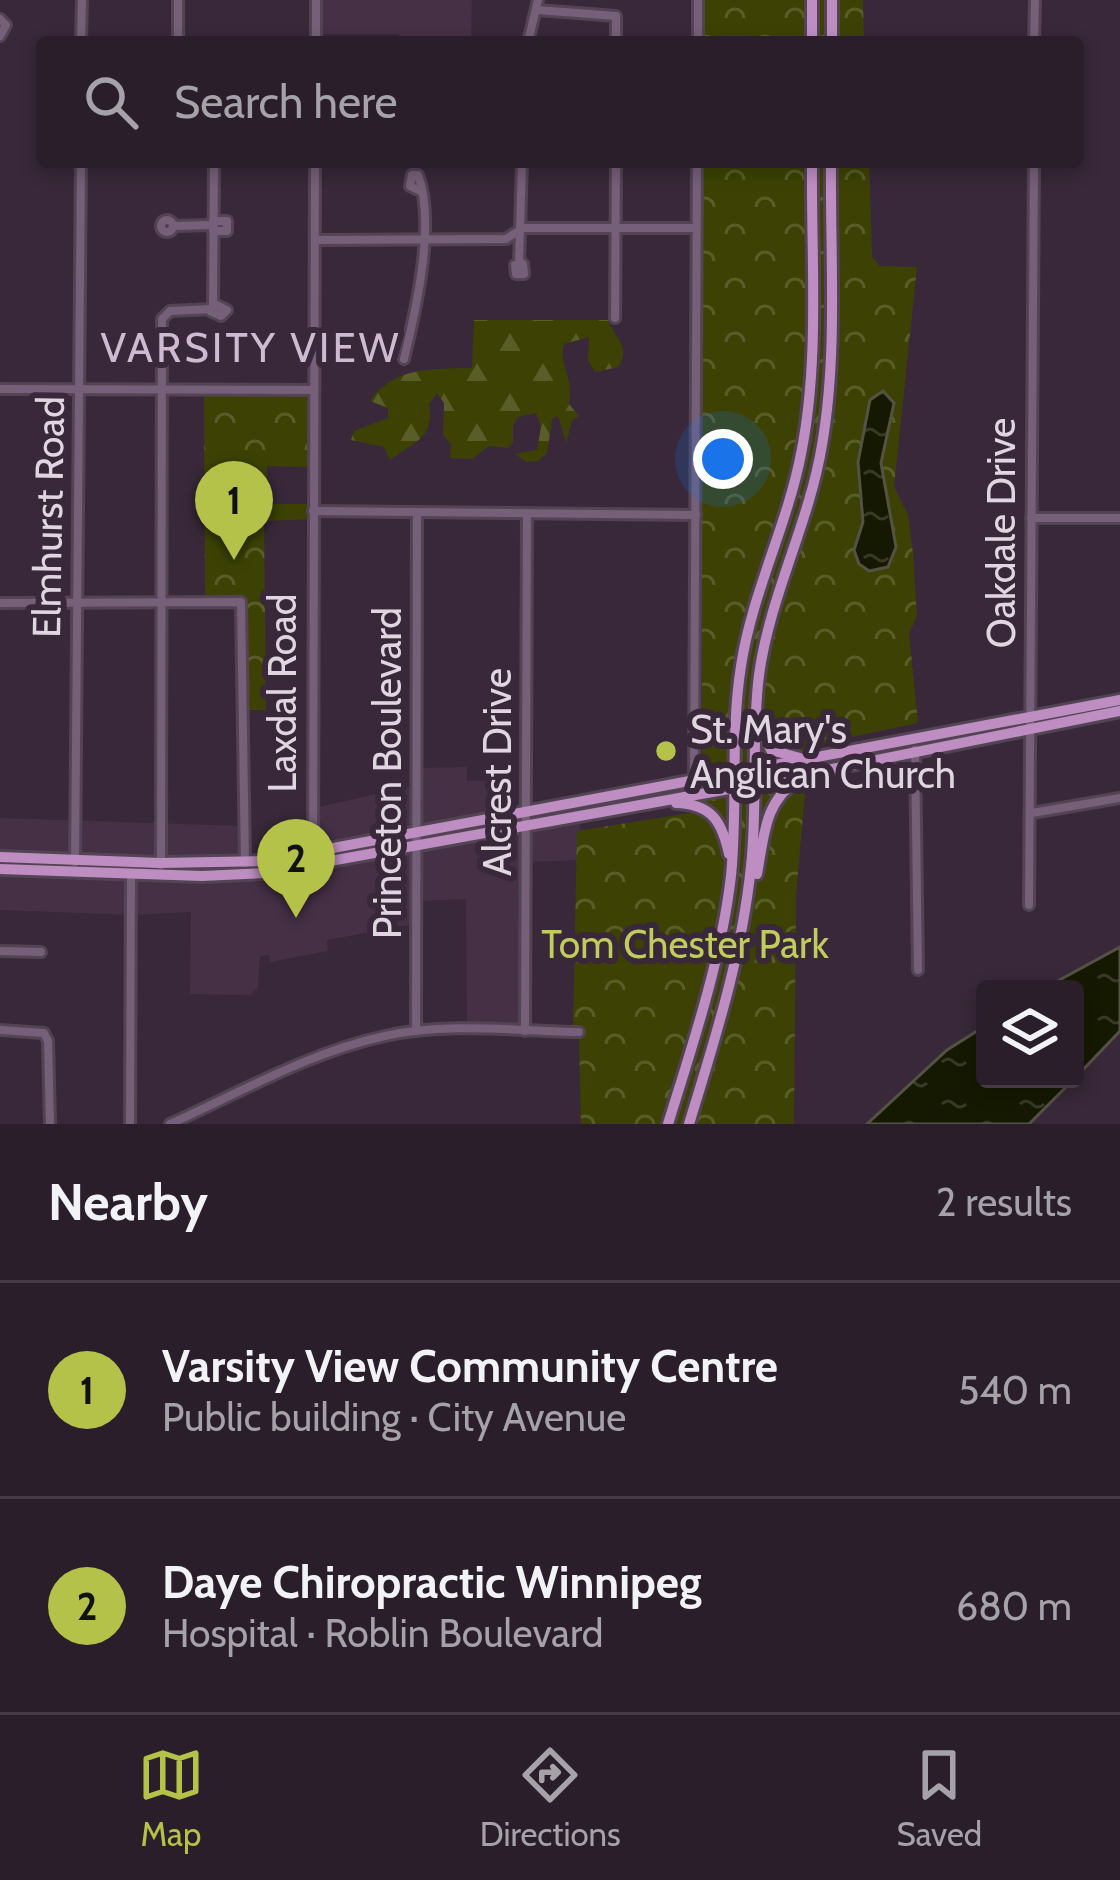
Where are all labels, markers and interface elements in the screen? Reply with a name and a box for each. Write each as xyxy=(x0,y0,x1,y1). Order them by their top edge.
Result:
search box xyxy=(36,36,1084,168)
icon: search xyxy=(78,69,144,135)
text: Search here xyxy=(174,75,398,129)
district label: VARSITY VIEW xyxy=(101,321,401,373)
street label: Elmhurst Road xyxy=(22,396,74,638)
street label: Oakdale Drive xyxy=(977,418,1025,648)
your location xyxy=(693,429,753,489)
pin: 1 xyxy=(195,461,273,560)
street label: Laxdal Road xyxy=(258,594,306,792)
street label: Princeton Boulevard xyxy=(363,607,411,939)
street label: Alcrest Drive xyxy=(473,668,521,876)
place label: St. Mary's Anglican Church xyxy=(690,705,956,798)
marker: St. Mary's Anglican Church xyxy=(653,738,679,764)
pin: 2 xyxy=(257,819,335,918)
park label: Tom Chester Park xyxy=(541,920,829,968)
map controls xyxy=(976,980,1084,1088)
button: layers xyxy=(976,980,1084,1088)
text: Nearby xyxy=(48,1171,208,1233)
text: 2 results xyxy=(936,1178,1072,1226)
text: Varsity View Community Centre xyxy=(162,1339,778,1393)
text: 1 xyxy=(80,1366,94,1414)
text: 540 m xyxy=(958,1366,1072,1414)
text: Public building · City Avenue xyxy=(162,1393,626,1441)
text: Daye Chiropractic Winnipeg xyxy=(162,1555,701,1609)
text: 2 xyxy=(77,1582,97,1630)
text: 680 m xyxy=(956,1582,1072,1630)
text: Hospital · Roblin Boulevard xyxy=(162,1609,604,1657)
tab: Map xyxy=(138,1742,204,1854)
tab: Directions xyxy=(480,1742,621,1854)
tab: Saved xyxy=(896,1742,982,1854)

